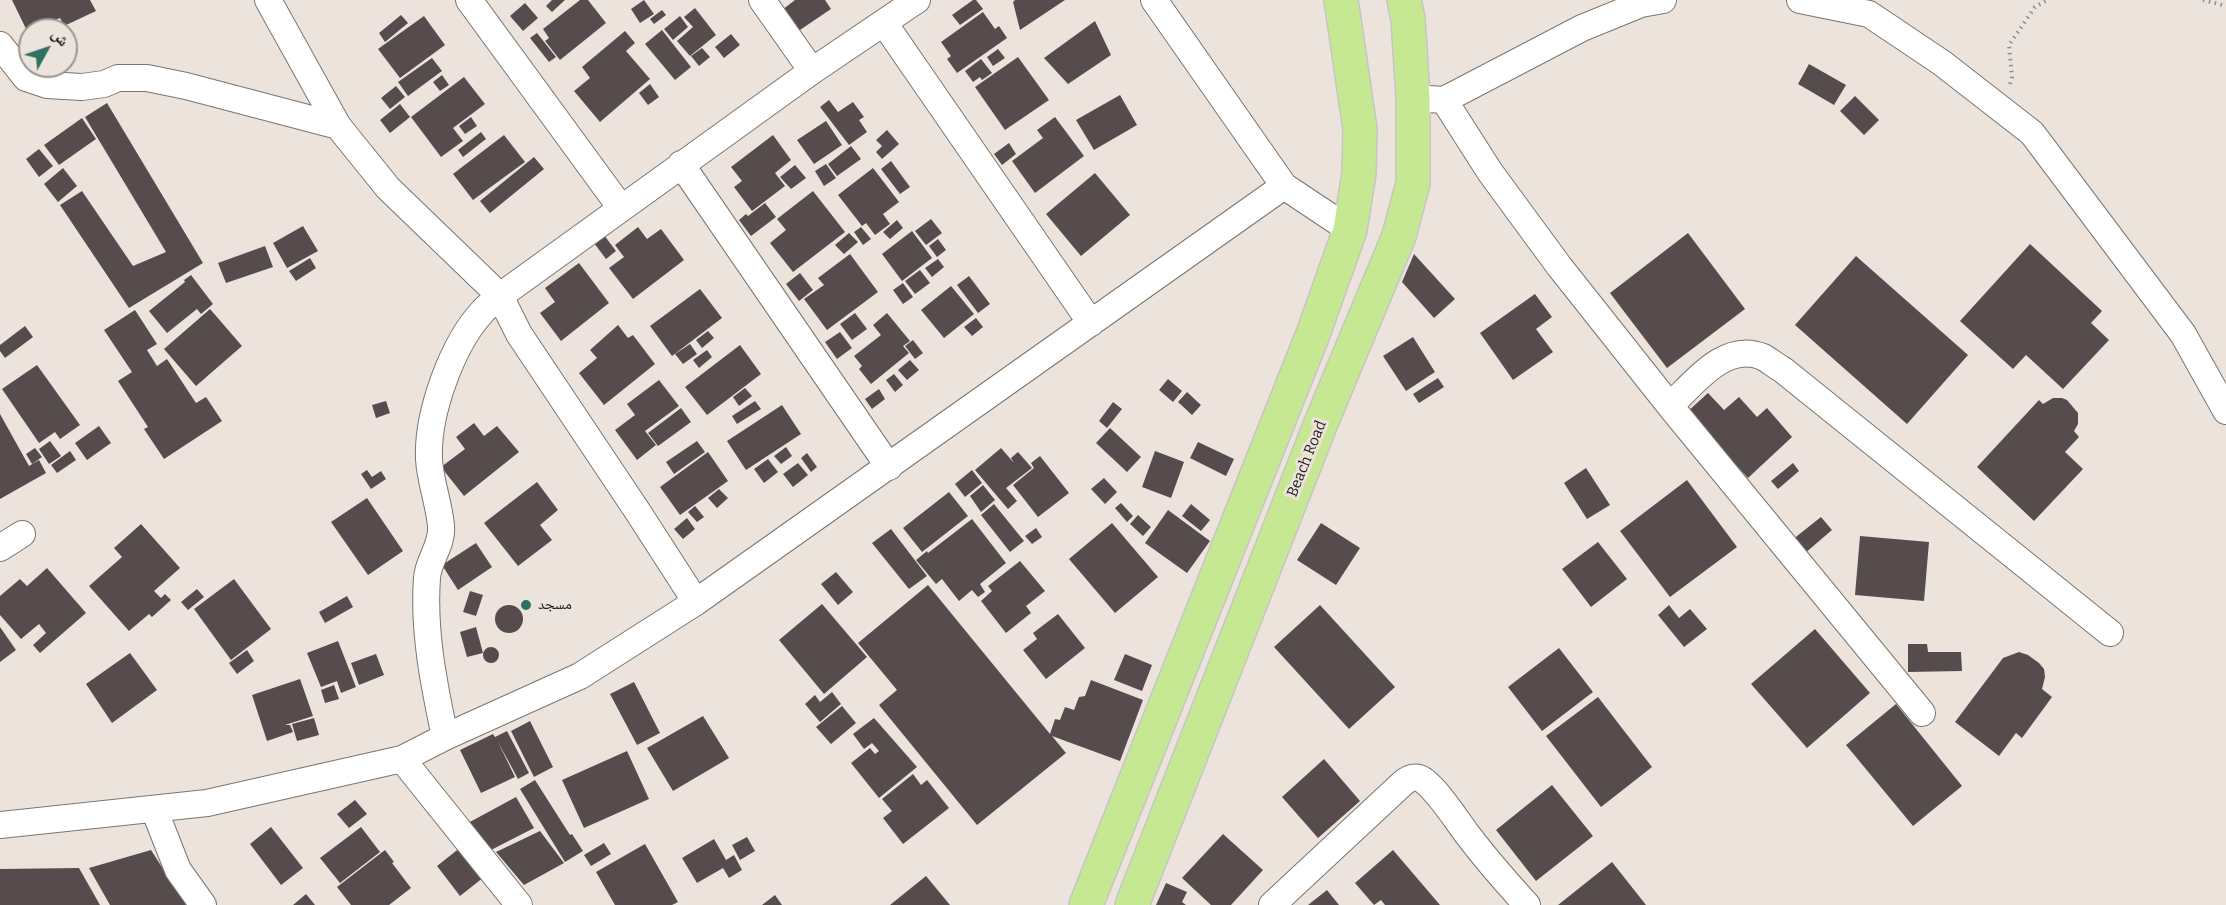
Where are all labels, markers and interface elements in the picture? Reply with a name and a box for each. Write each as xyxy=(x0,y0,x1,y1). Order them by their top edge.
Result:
north arrow xyxy=(18,18,78,78)
text: ش xyxy=(48,25,73,50)
street label: Beach Road xyxy=(1283,418,1331,500)
place label: مسجد xyxy=(538,596,572,614)
marker: مسجد xyxy=(519,598,533,612)

